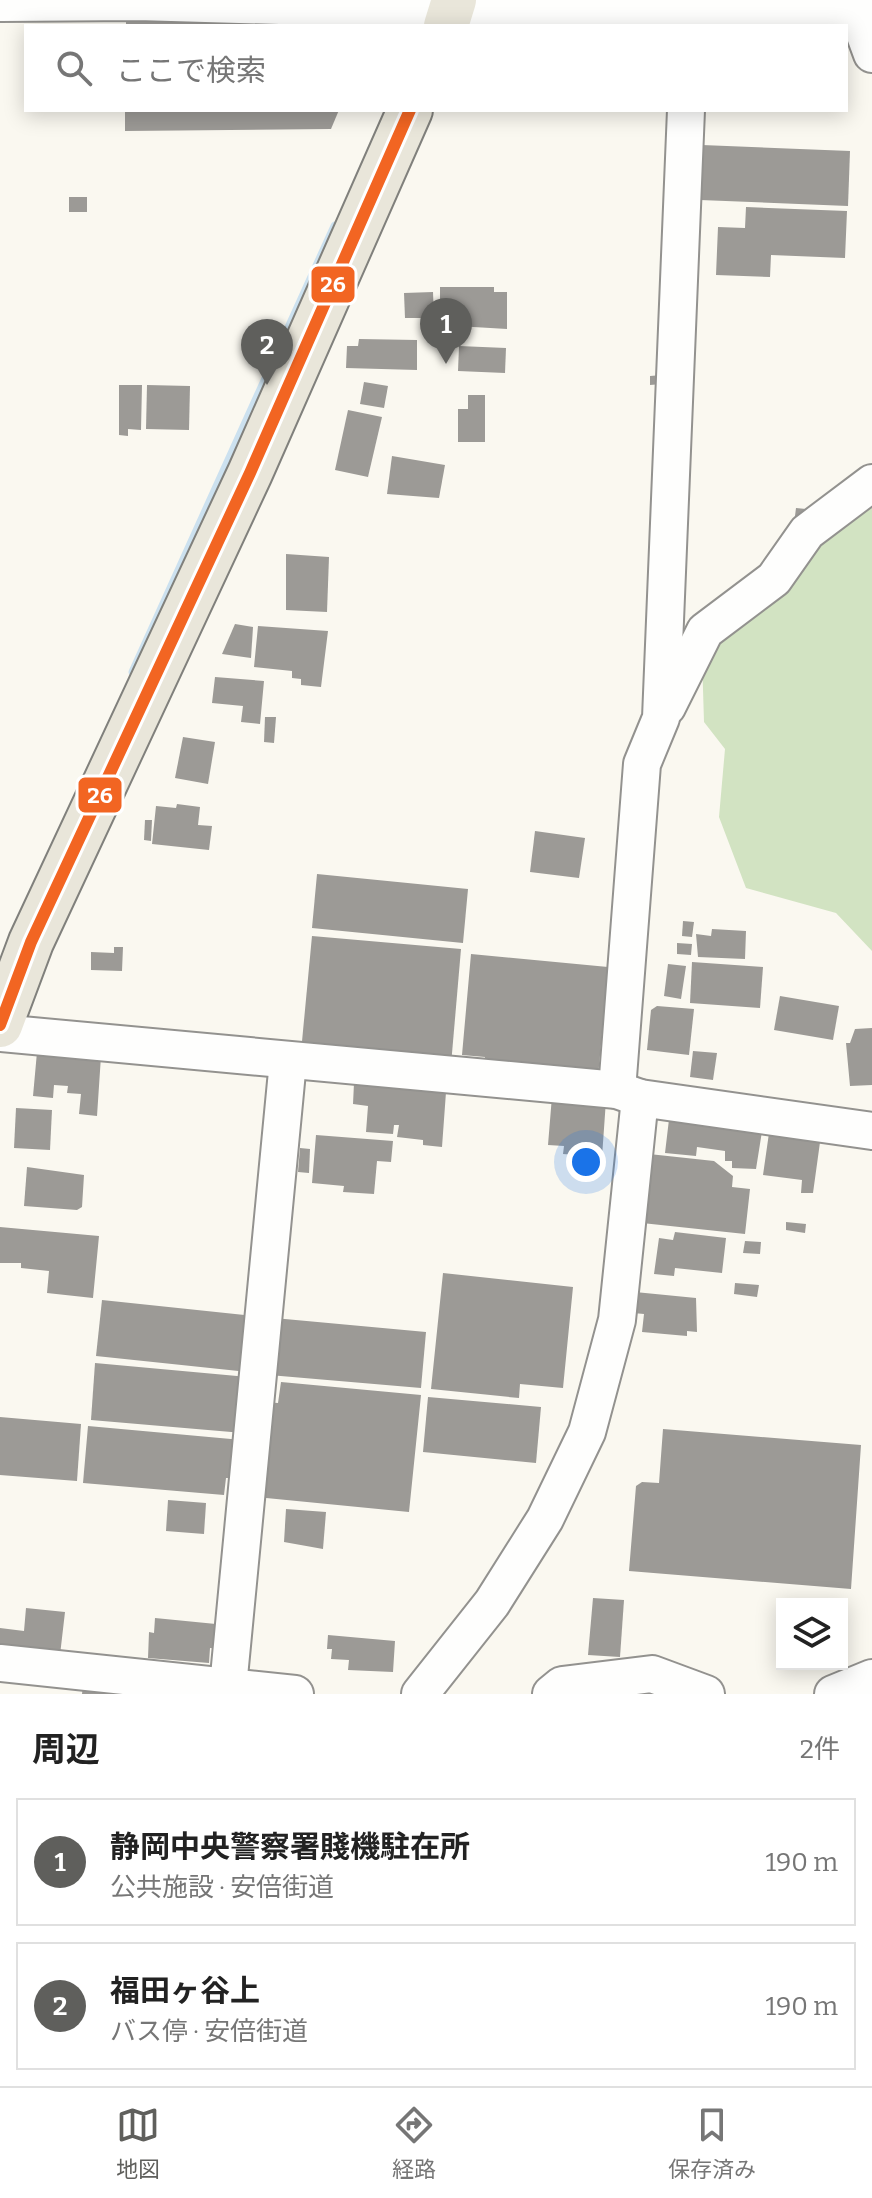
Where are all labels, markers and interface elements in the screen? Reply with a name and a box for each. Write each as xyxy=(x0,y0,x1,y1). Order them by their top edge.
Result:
search box xyxy=(24,24,848,112)
icon: search xyxy=(52,46,96,90)
text: ここで検索 xyxy=(116,53,266,89)
line badge: 26 xyxy=(310,265,356,304)
text: 26 xyxy=(320,271,346,298)
pin: 1 xyxy=(420,298,472,364)
pin: 2 xyxy=(241,319,293,385)
line badge: 26 xyxy=(77,776,123,814)
text: 26 xyxy=(87,782,113,809)
your location xyxy=(566,1142,606,1182)
map controls xyxy=(776,1598,848,1670)
button: layers xyxy=(776,1598,848,1670)
text: 周辺 xyxy=(32,1729,100,1770)
text: 2件 xyxy=(800,1734,840,1765)
text: 静岡中央警察署賤機駐在所 xyxy=(110,1829,470,1865)
text: 1 xyxy=(54,1847,66,1878)
text: 190 m xyxy=(766,1847,838,1878)
text: 公共施設 · 安倍街道 xyxy=(110,1872,334,1903)
text: 福田ヶ谷上 xyxy=(110,1973,260,2009)
text: 2 xyxy=(53,1991,67,2022)
text: 190 m xyxy=(766,1991,838,2022)
text: バス停 · 安倍街道 xyxy=(110,2016,308,2047)
tab: 地図 xyxy=(116,2103,160,2183)
tab: 経路 xyxy=(392,2103,436,2183)
tab: 保存済み xyxy=(668,2103,756,2183)

